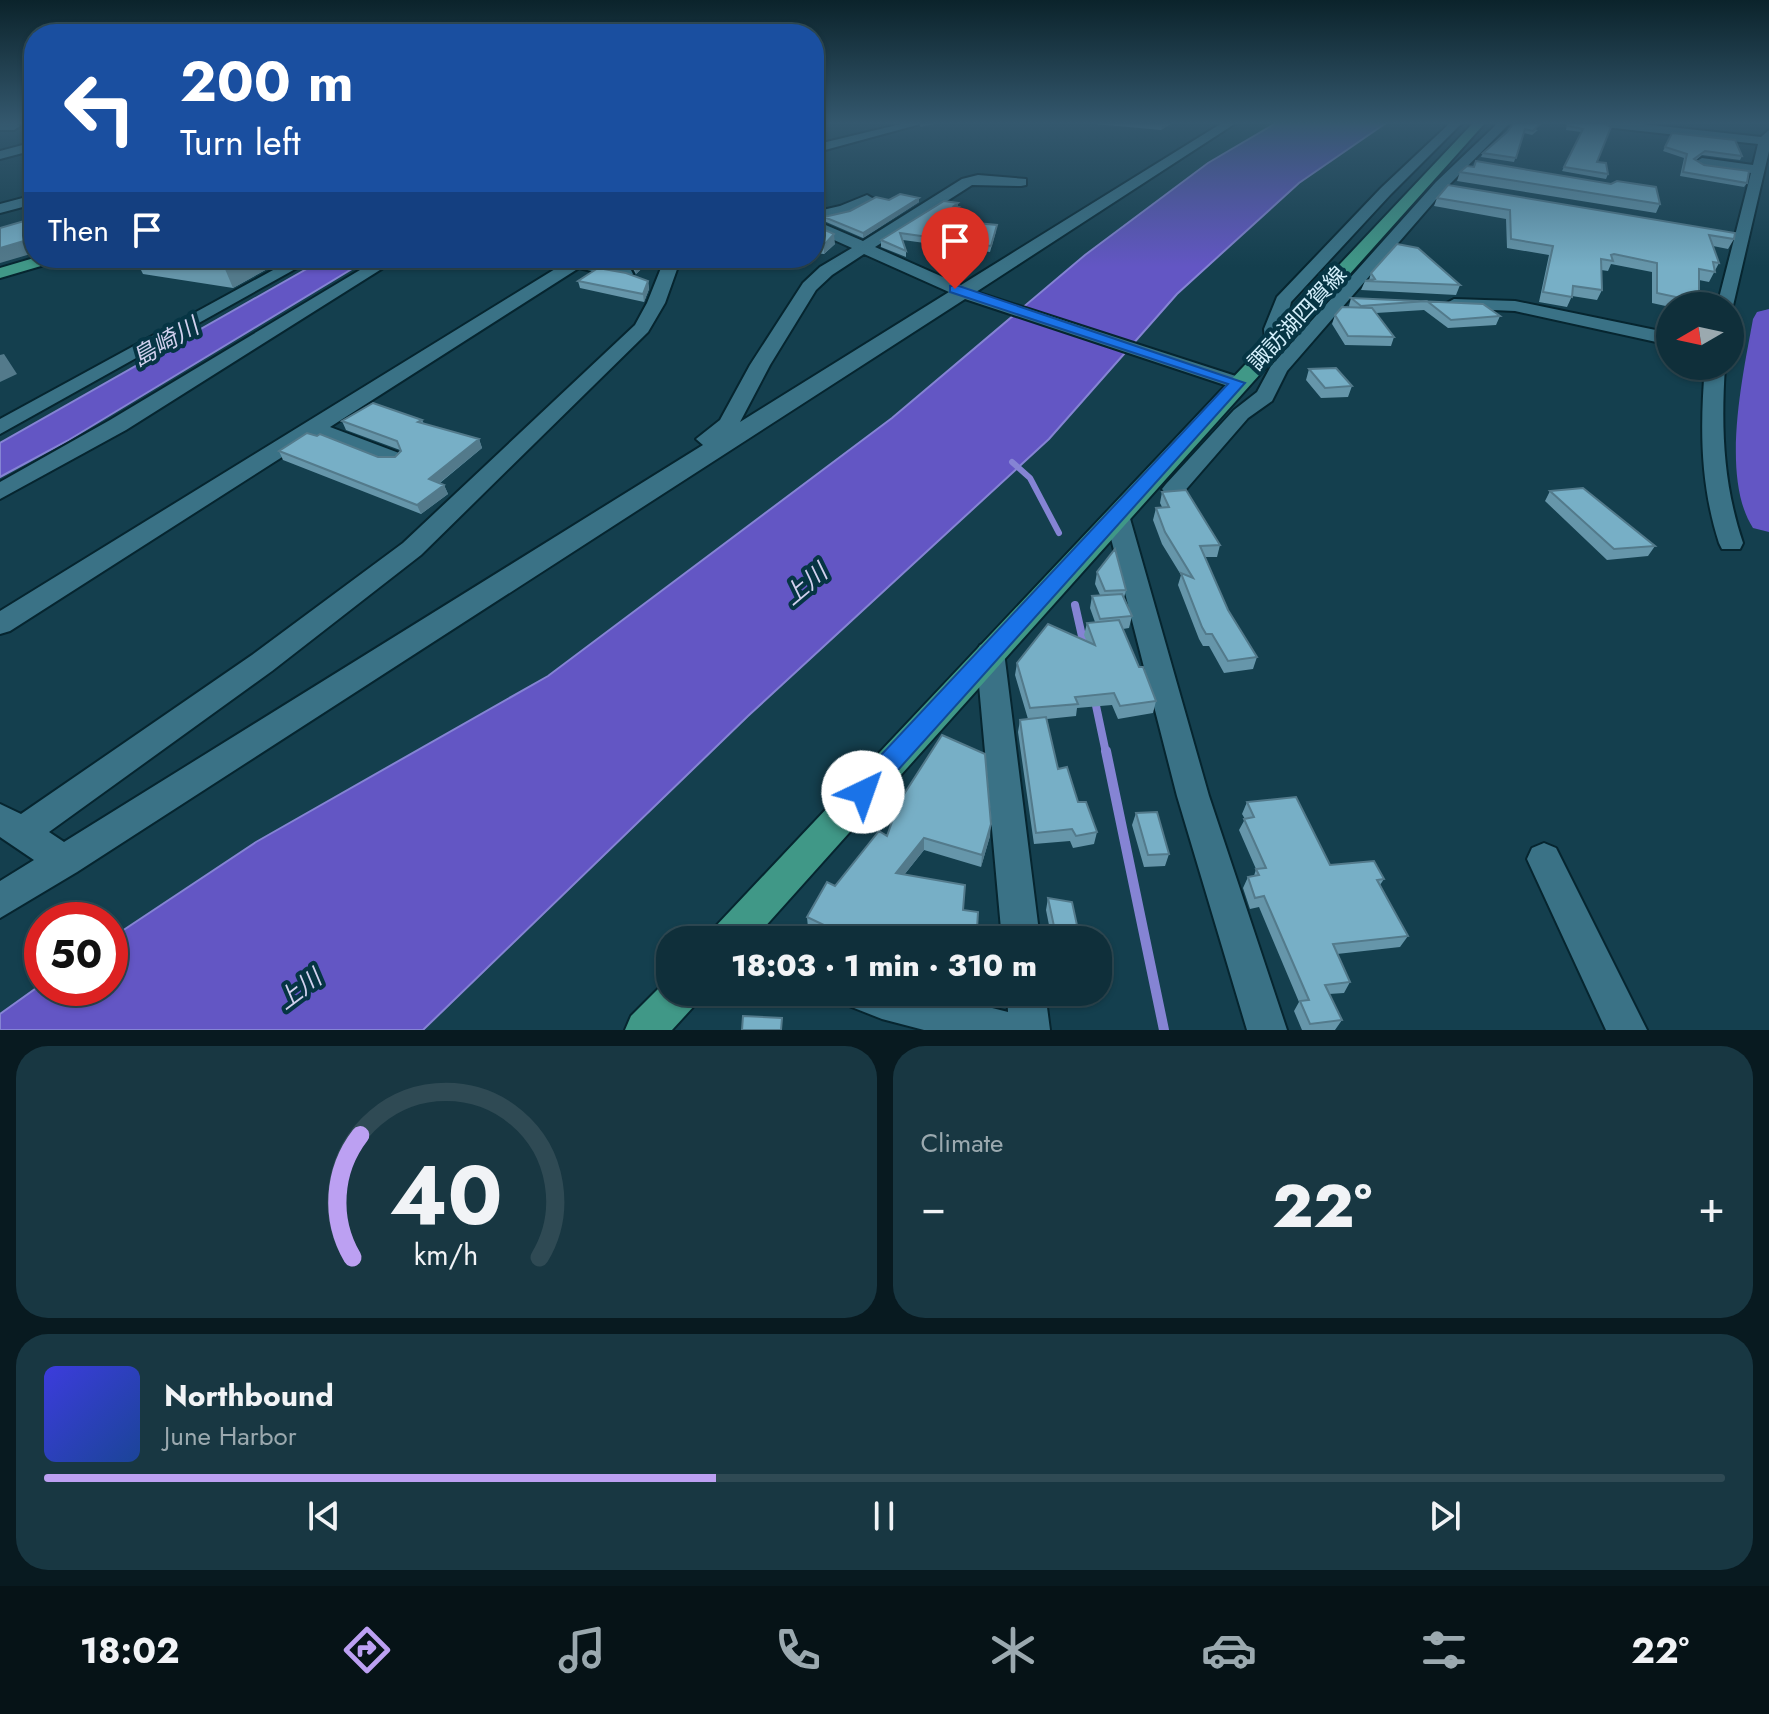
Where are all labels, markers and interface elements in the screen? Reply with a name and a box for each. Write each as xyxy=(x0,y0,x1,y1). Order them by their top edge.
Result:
text: 200 m xyxy=(180,41,354,122)
icon: left xyxy=(48,56,152,160)
text: Turn left xyxy=(180,116,301,168)
pin xyxy=(921,207,989,289)
icon: arrive xyxy=(125,208,169,252)
text: Then xyxy=(48,209,109,252)
icon: arrive xyxy=(933,219,977,263)
street label: 諏訪湖四賀線 xyxy=(1240,259,1354,377)
north arrow xyxy=(1656,292,1744,380)
map controls xyxy=(1656,292,1744,380)
water label: 島崎川 xyxy=(125,307,208,375)
water label: 上川 xyxy=(775,553,837,613)
position arrow xyxy=(821,750,905,834)
speed limit sign: 50 xyxy=(24,902,128,1006)
text: 18:03 · 1 min · 310 m xyxy=(731,944,1037,987)
water label: 上川 xyxy=(269,959,331,1017)
text: Climate xyxy=(921,1124,1003,1162)
text: 40 xyxy=(390,1135,503,1255)
text: 22° xyxy=(1272,1163,1372,1250)
text: − xyxy=(921,1175,946,1239)
text: + xyxy=(1698,1175,1725,1239)
text: km/h xyxy=(414,1234,479,1276)
text: Northbound xyxy=(164,1374,334,1417)
text: June Harbor xyxy=(164,1417,297,1455)
icon: previous xyxy=(302,1494,346,1538)
icon: pause xyxy=(862,1494,906,1538)
icon: next xyxy=(1423,1494,1467,1538)
icon: directions xyxy=(339,1622,395,1678)
icon: music xyxy=(554,1622,610,1678)
icon: phone xyxy=(770,1622,826,1678)
icon: climate xyxy=(985,1622,1041,1678)
icon: car xyxy=(1201,1622,1257,1678)
icon: filters xyxy=(1416,1622,1472,1678)
text: 18:02 xyxy=(80,1624,180,1676)
text: 22° xyxy=(1631,1624,1689,1676)

